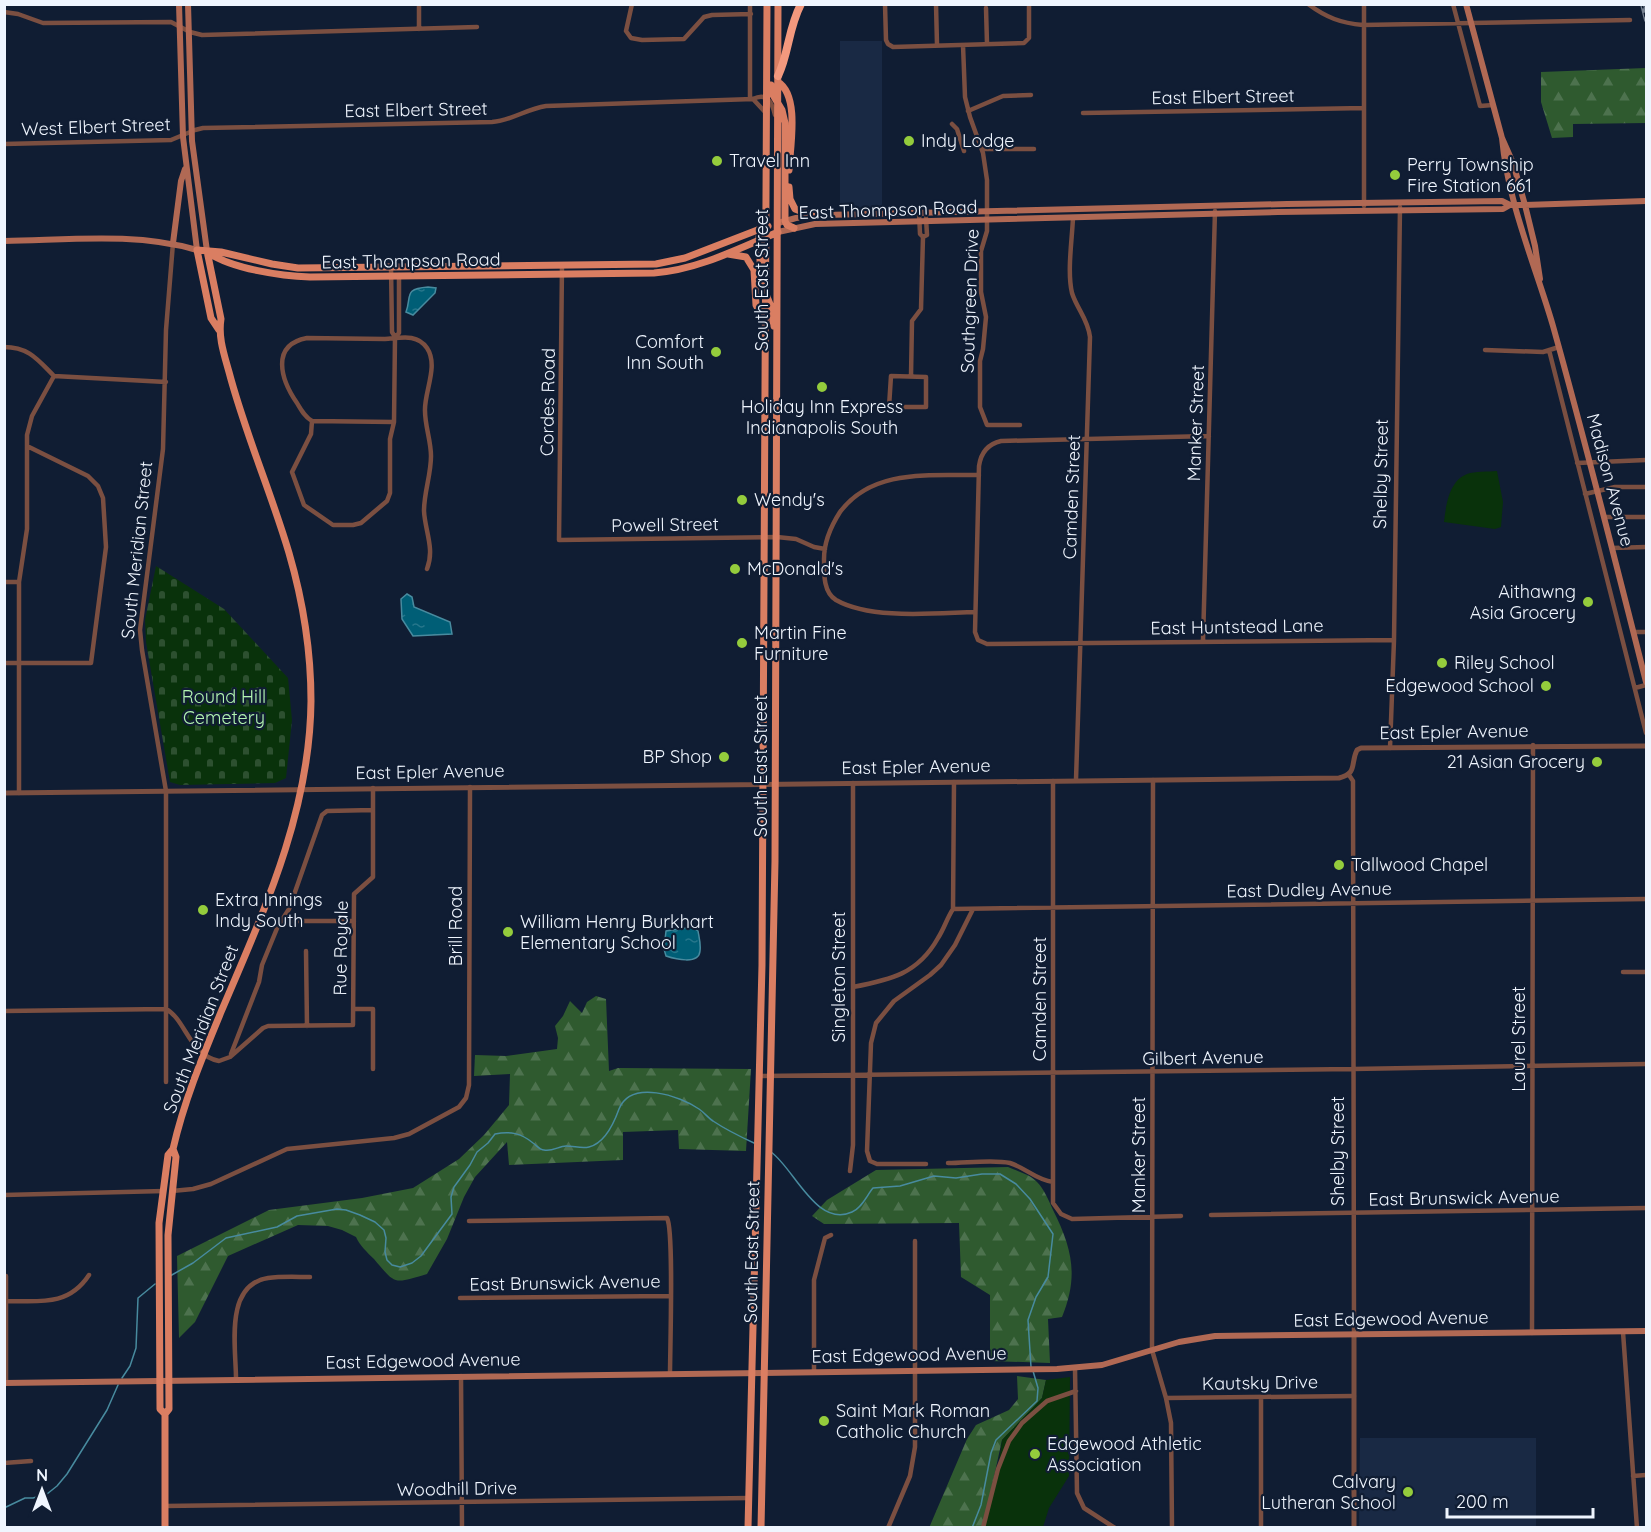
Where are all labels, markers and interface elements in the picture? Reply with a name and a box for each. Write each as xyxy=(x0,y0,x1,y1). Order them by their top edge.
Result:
street label: East Elbert Street xyxy=(1151,84,1295,109)
street label: East Elbert Street xyxy=(344,97,488,122)
street label: West Elbert Street xyxy=(21,112,171,141)
place label: Indy Lodge xyxy=(921,129,1014,152)
marker: Indy Lodge xyxy=(902,134,916,148)
place label: Travel Inn xyxy=(729,149,810,172)
place label: Perry Township Fire Station 661 xyxy=(1407,153,1534,197)
marker: Travel Inn xyxy=(710,154,724,168)
marker: Perry Township Fire Station 661 xyxy=(1388,168,1402,182)
street label: East Thompson Road xyxy=(798,195,978,224)
street label: South East Street xyxy=(750,209,773,351)
street label: Southgreen Drive xyxy=(955,228,984,373)
street label: East Thompson Road xyxy=(321,247,501,274)
place label: Comfort Inn South xyxy=(626,330,704,374)
marker: Comfort Inn South xyxy=(709,345,723,359)
street label: Cordes Road xyxy=(535,348,560,456)
street label: Manker Street xyxy=(1182,364,1209,482)
marker: Holiday Inn Express Indianapolis South xyxy=(815,380,829,394)
place label: Holiday Inn Express Indianapolis South xyxy=(741,395,903,439)
street label: Madison Avenue xyxy=(1582,411,1639,549)
street label: Shelby Street xyxy=(1368,419,1393,529)
street label: Camden Street xyxy=(1058,434,1085,560)
street label: South Meridian Street xyxy=(116,460,157,640)
place label: Wendy's xyxy=(754,488,825,511)
marker: Wendy's xyxy=(735,493,749,507)
street label: Powell Street xyxy=(611,512,719,537)
place label: McDonald's xyxy=(747,557,843,580)
marker: McDonald's xyxy=(728,562,742,576)
place label: Aithawng Asia Grocery xyxy=(1470,580,1576,624)
marker: Aithawng Asia Grocery xyxy=(1581,595,1595,609)
street label: East Huntstead Lane xyxy=(1150,613,1324,640)
place label: Martin Fine Furniture xyxy=(754,621,847,665)
marker: Martin Fine Furniture xyxy=(735,636,749,650)
place label: Riley School xyxy=(1454,651,1555,674)
marker: Riley School xyxy=(1435,656,1449,670)
place label: Edgewood School xyxy=(1385,674,1534,697)
marker: Edgewood School xyxy=(1539,679,1553,693)
park label: Round Hill Cemetery xyxy=(182,685,266,729)
street label: South East Street xyxy=(749,695,772,837)
street label: East Epler Avenue xyxy=(1379,719,1529,744)
place label: BP Shop xyxy=(643,745,712,768)
marker: BP Shop xyxy=(717,750,731,764)
place label: 21 Asian Grocery xyxy=(1447,750,1585,773)
street label: East Epler Avenue xyxy=(841,754,991,779)
marker: 21 Asian Grocery xyxy=(1590,755,1604,769)
street label: East Epler Avenue xyxy=(355,759,505,784)
place label: Tallwood Chapel xyxy=(1351,853,1488,876)
marker: Tallwood Chapel xyxy=(1332,858,1346,872)
street label: East Dudley Avenue xyxy=(1226,877,1392,902)
street label: Brill Road xyxy=(444,886,467,966)
place label: Extra Innings Indy South xyxy=(215,888,323,932)
street label: Rue Royale xyxy=(328,900,353,996)
marker: Extra Innings Indy South xyxy=(196,903,210,917)
place label: William Henry Burkhart Elementary School xyxy=(520,910,714,954)
street label: Singleton Street xyxy=(827,911,850,1043)
marker: William Henry Burkhart Elementary School xyxy=(501,925,515,939)
street label: Camden Street xyxy=(1028,937,1051,1061)
street label: South Meridian Street xyxy=(158,941,243,1116)
street label: Laurel Street xyxy=(1507,986,1530,1092)
street label: Gilbert Avenue xyxy=(1142,1045,1264,1070)
street label: Shelby Street xyxy=(1326,1096,1349,1206)
street label: Manker Street xyxy=(1127,1097,1150,1213)
street label: South East Street xyxy=(739,1181,764,1323)
street label: East Brunswick Avenue xyxy=(1368,1184,1560,1211)
street label: East Brunswick Avenue xyxy=(469,1269,661,1296)
street label: East Edgewood Avenue xyxy=(1293,1305,1489,1332)
street label: East Edgewood Avenue xyxy=(811,1341,1007,1368)
street label: East Edgewood Avenue xyxy=(325,1347,521,1374)
street label: Kautsky Drive xyxy=(1202,1370,1318,1395)
place label: Saint Mark Roman Catholic Church xyxy=(836,1399,990,1443)
marker: Saint Mark Roman Catholic Church xyxy=(817,1414,831,1428)
place label: Edgewood Athletic Association xyxy=(1047,1432,1201,1476)
marker: Edgewood Athletic Association xyxy=(1028,1447,1042,1461)
north arrow xyxy=(12,1460,72,1520)
text: N xyxy=(36,1465,48,1485)
place label: Calvary Lutheran School xyxy=(1261,1470,1396,1514)
street label: Woodhill Drive xyxy=(397,1476,517,1501)
scale bar xyxy=(1447,1481,1592,1519)
marker: Calvary Lutheran School xyxy=(1401,1485,1415,1499)
text: 200 m xyxy=(1456,1490,1509,1513)

